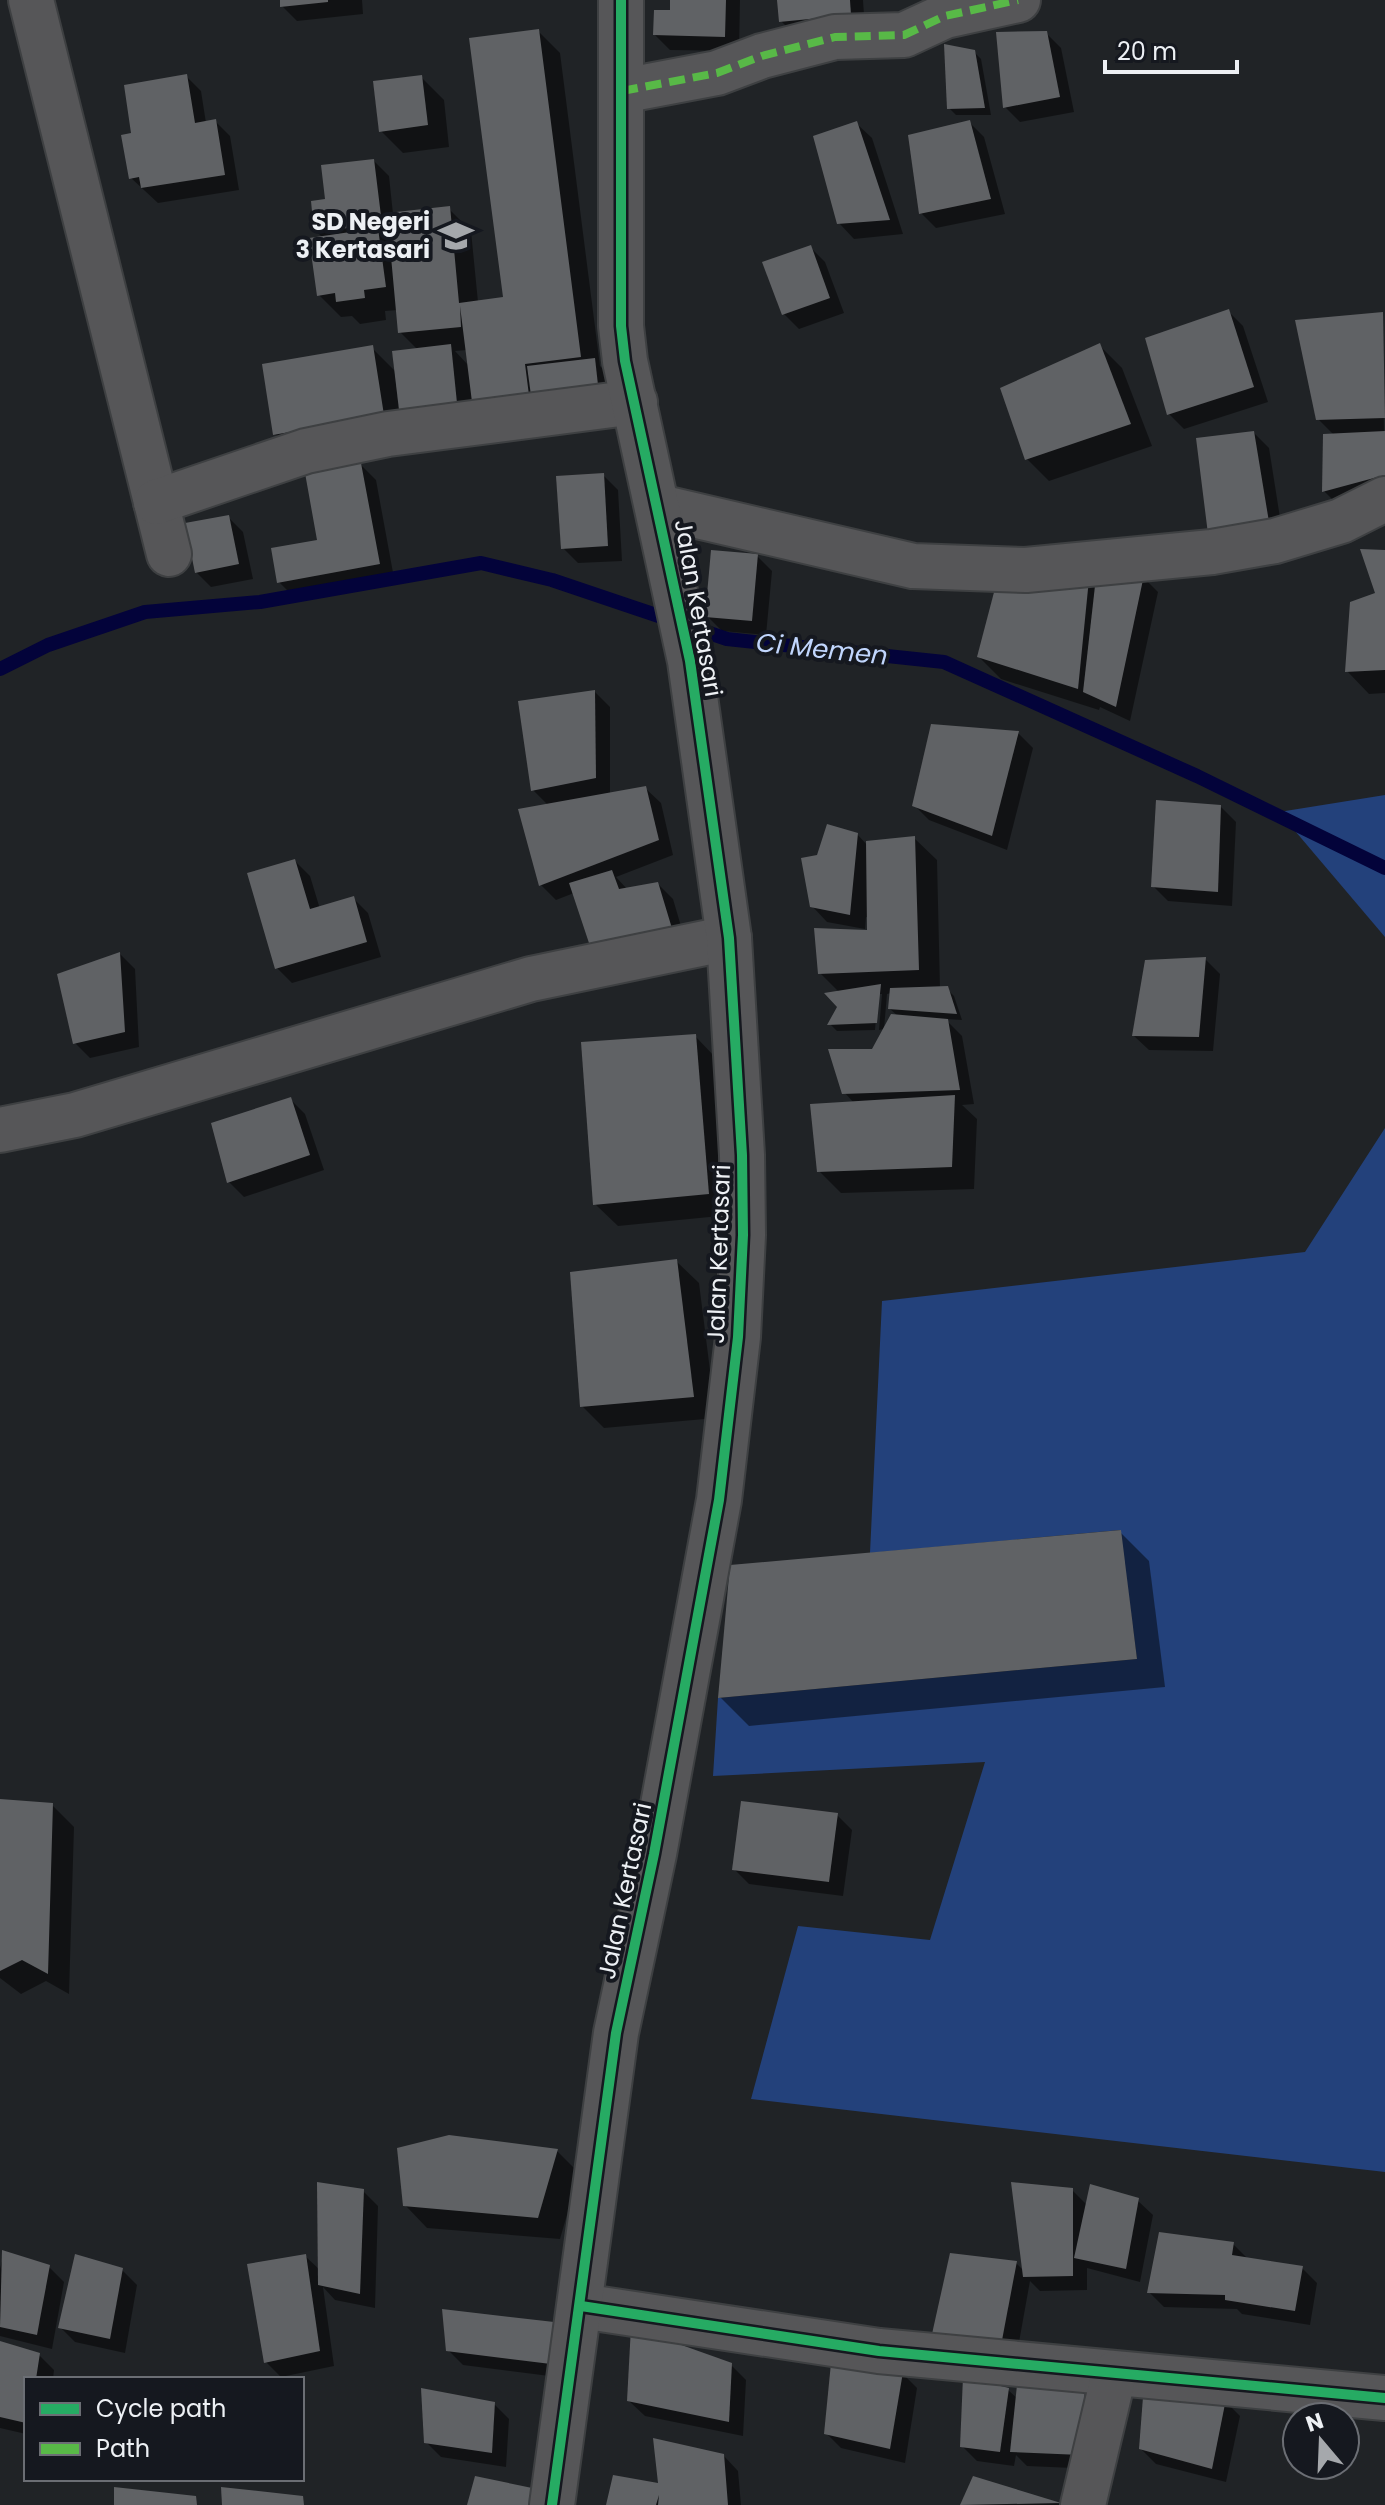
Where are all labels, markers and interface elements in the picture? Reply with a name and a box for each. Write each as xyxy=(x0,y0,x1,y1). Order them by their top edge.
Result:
scale bar xyxy=(1105,24,1237,74)
text: 20 m xyxy=(1117,35,1177,68)
place label: SD Negeri 3 Kertasari xyxy=(296,205,430,266)
school or university icon: SD Negeri 3 Kertasari xyxy=(437,217,475,255)
street label: Jalan Kertasari xyxy=(667,517,730,699)
water label: Ci Memen xyxy=(754,624,890,674)
street label: Jalan Kertasari xyxy=(699,1164,738,1344)
street label: Jalan Kertasari xyxy=(590,1800,659,1982)
legend xyxy=(24,2377,304,2481)
text: Cycle path xyxy=(96,2392,226,2425)
north arrow xyxy=(1281,2401,1361,2481)
text: N xyxy=(1302,2405,1328,2440)
text: Path xyxy=(96,2432,150,2465)

